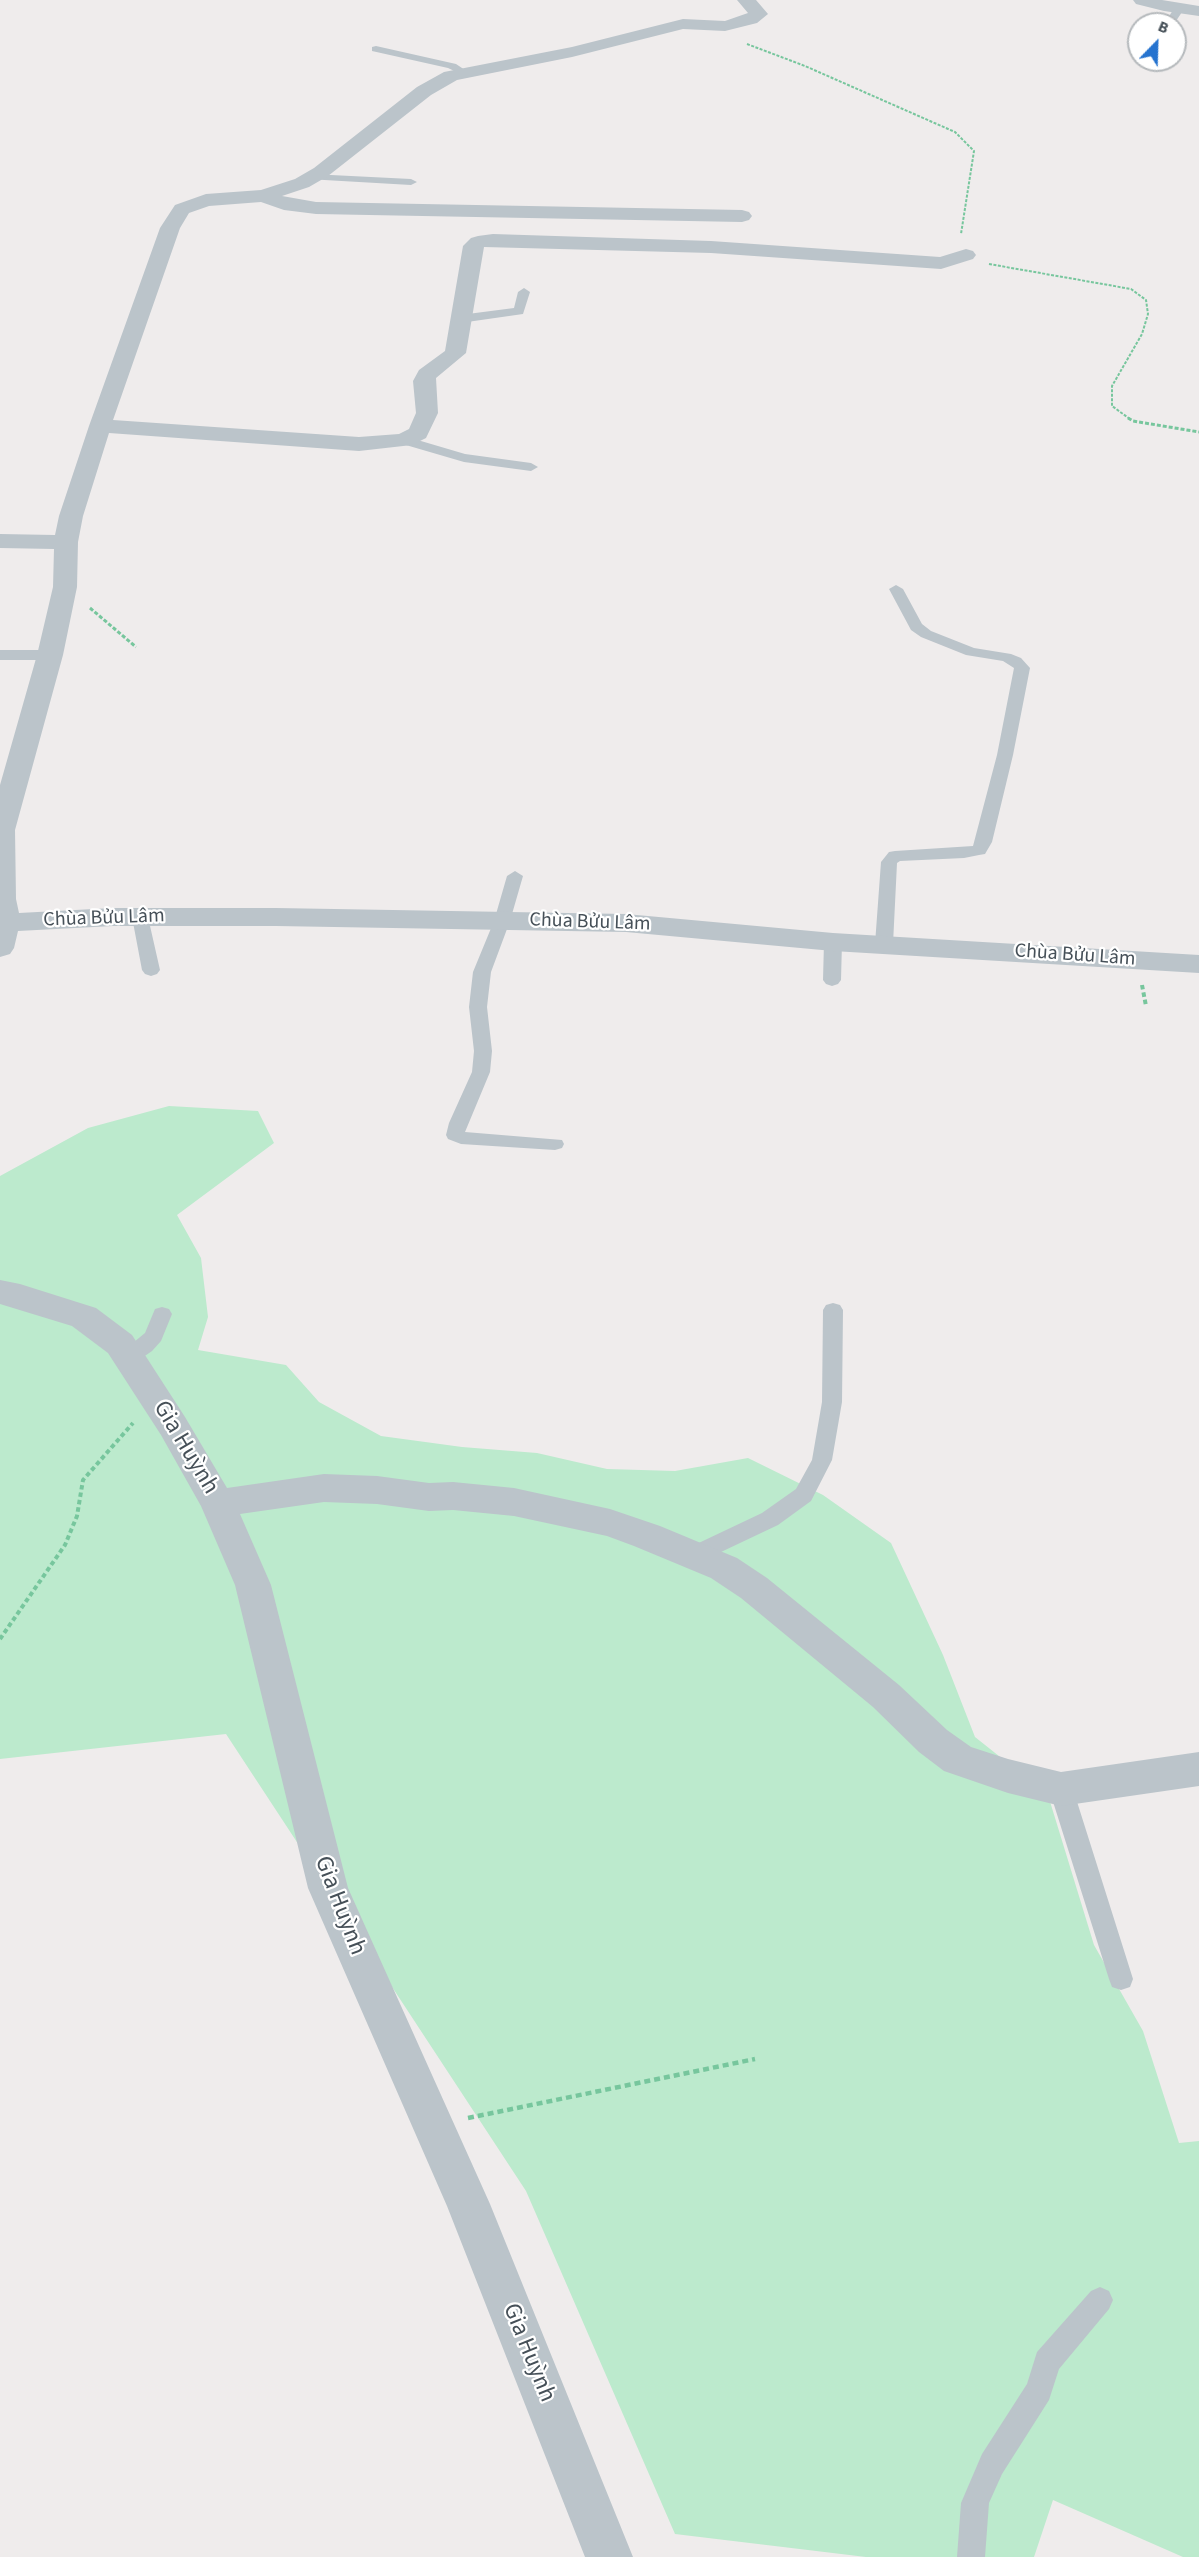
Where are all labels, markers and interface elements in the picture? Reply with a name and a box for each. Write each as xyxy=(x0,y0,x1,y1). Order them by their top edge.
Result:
north arrow xyxy=(1127,12,1187,72)
text: B xyxy=(1154,15,1172,39)
street label: Chùa Bửu Lâm xyxy=(43,905,165,933)
street label: Chùa Bửu Lâm xyxy=(529,909,651,937)
street label: Chùa Bửu Lâm xyxy=(1014,940,1136,972)
street label: Gia Huỳnh xyxy=(146,1396,224,1500)
street label: Gia Huỳnh xyxy=(307,1852,371,1960)
street label: Gia Huỳnh xyxy=(495,2300,561,2406)

